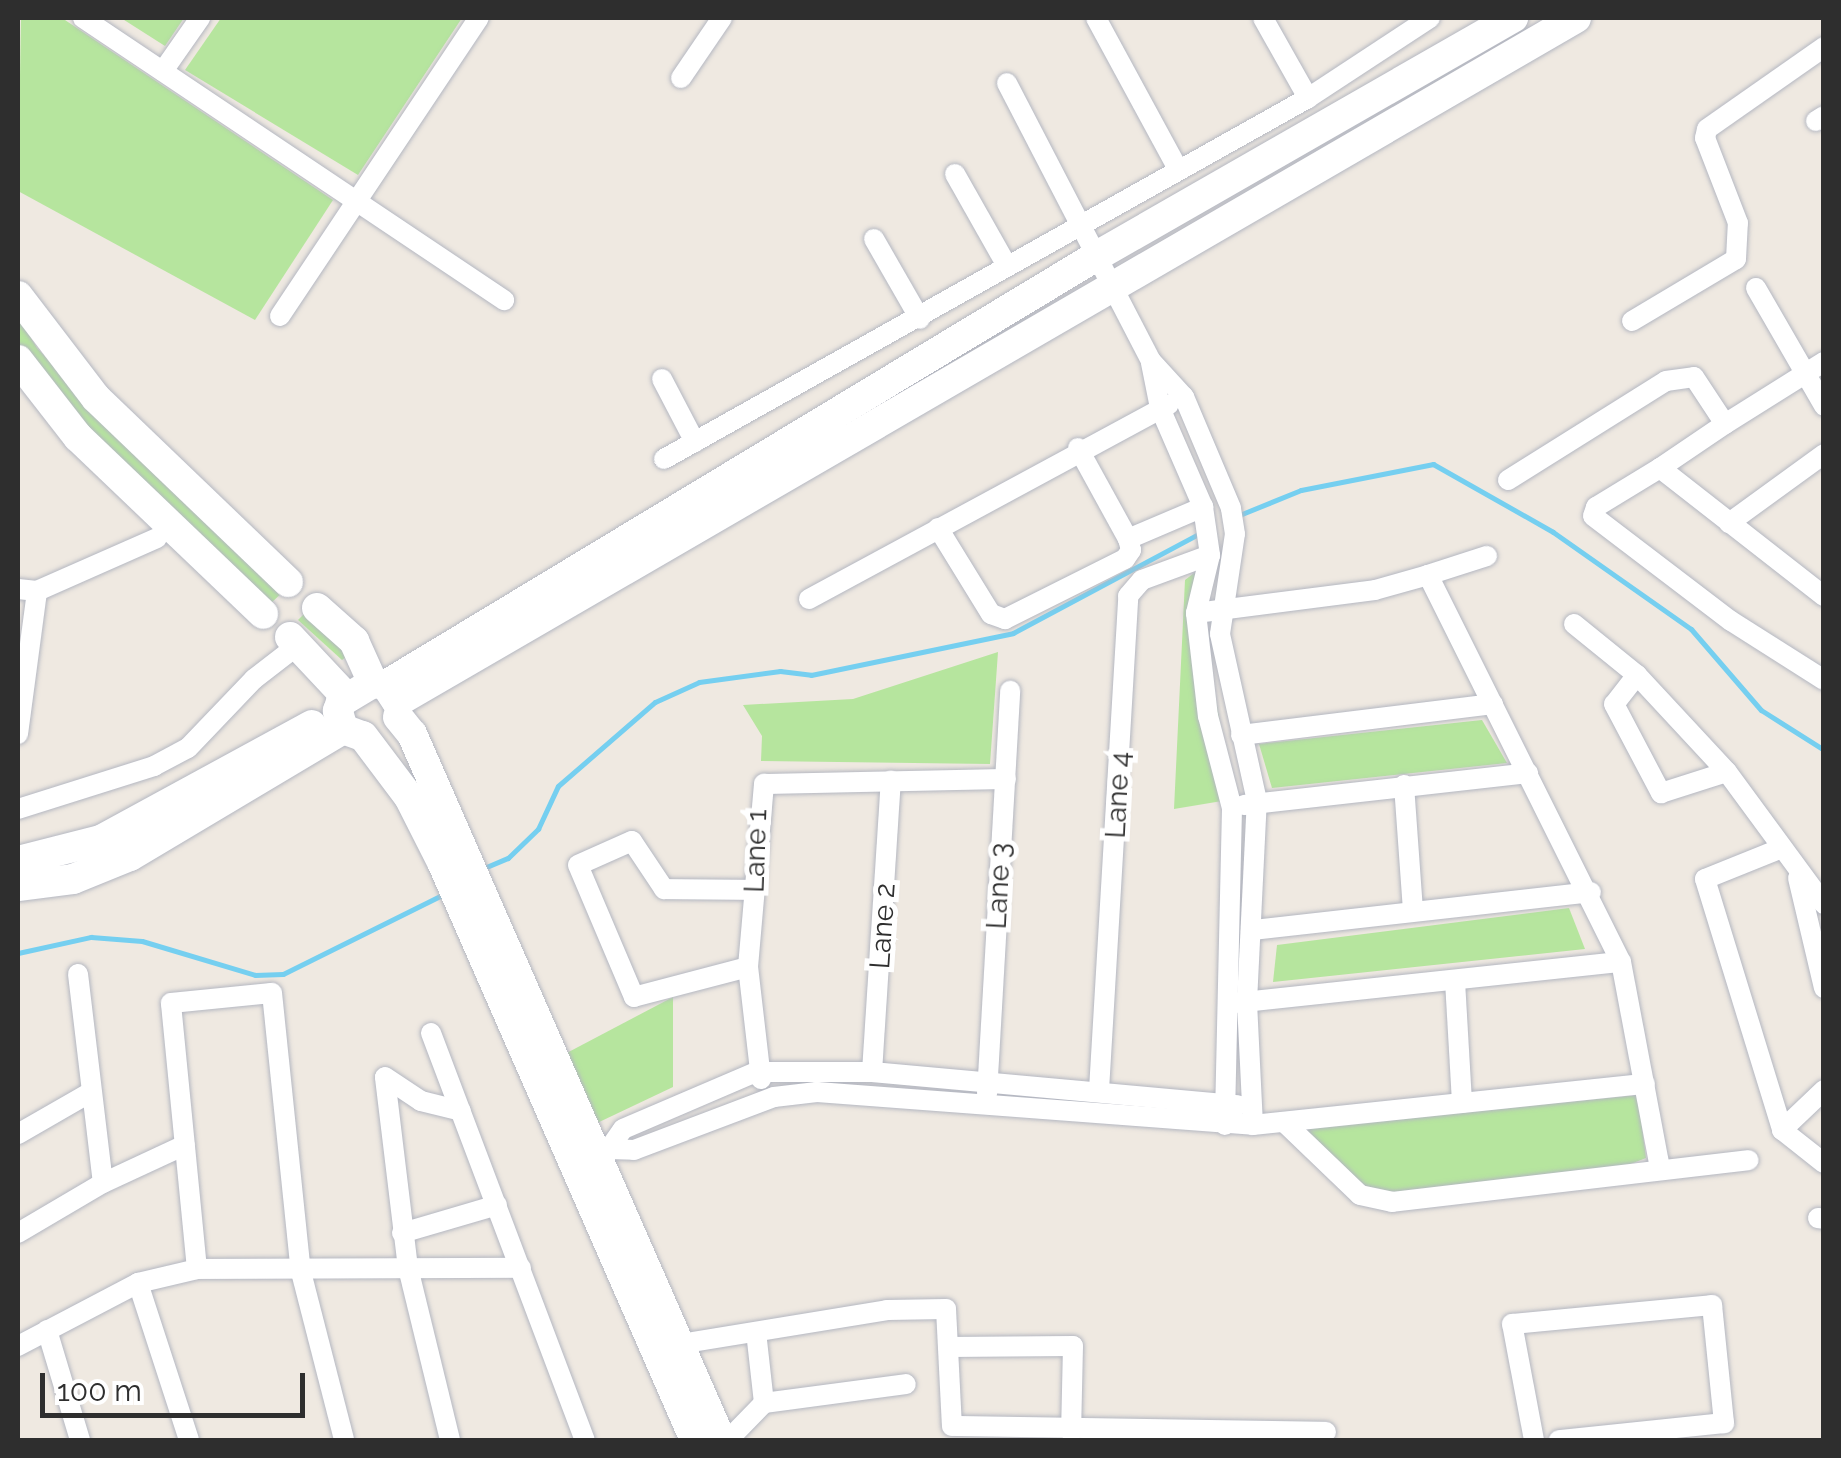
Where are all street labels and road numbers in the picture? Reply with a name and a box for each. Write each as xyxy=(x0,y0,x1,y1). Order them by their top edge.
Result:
street label: Lane 4 xyxy=(1099,751,1137,839)
street label: Lane 1 xyxy=(738,809,774,893)
street label: Lane 3 xyxy=(980,842,1018,930)
street label: Lane 2 xyxy=(863,882,903,970)

